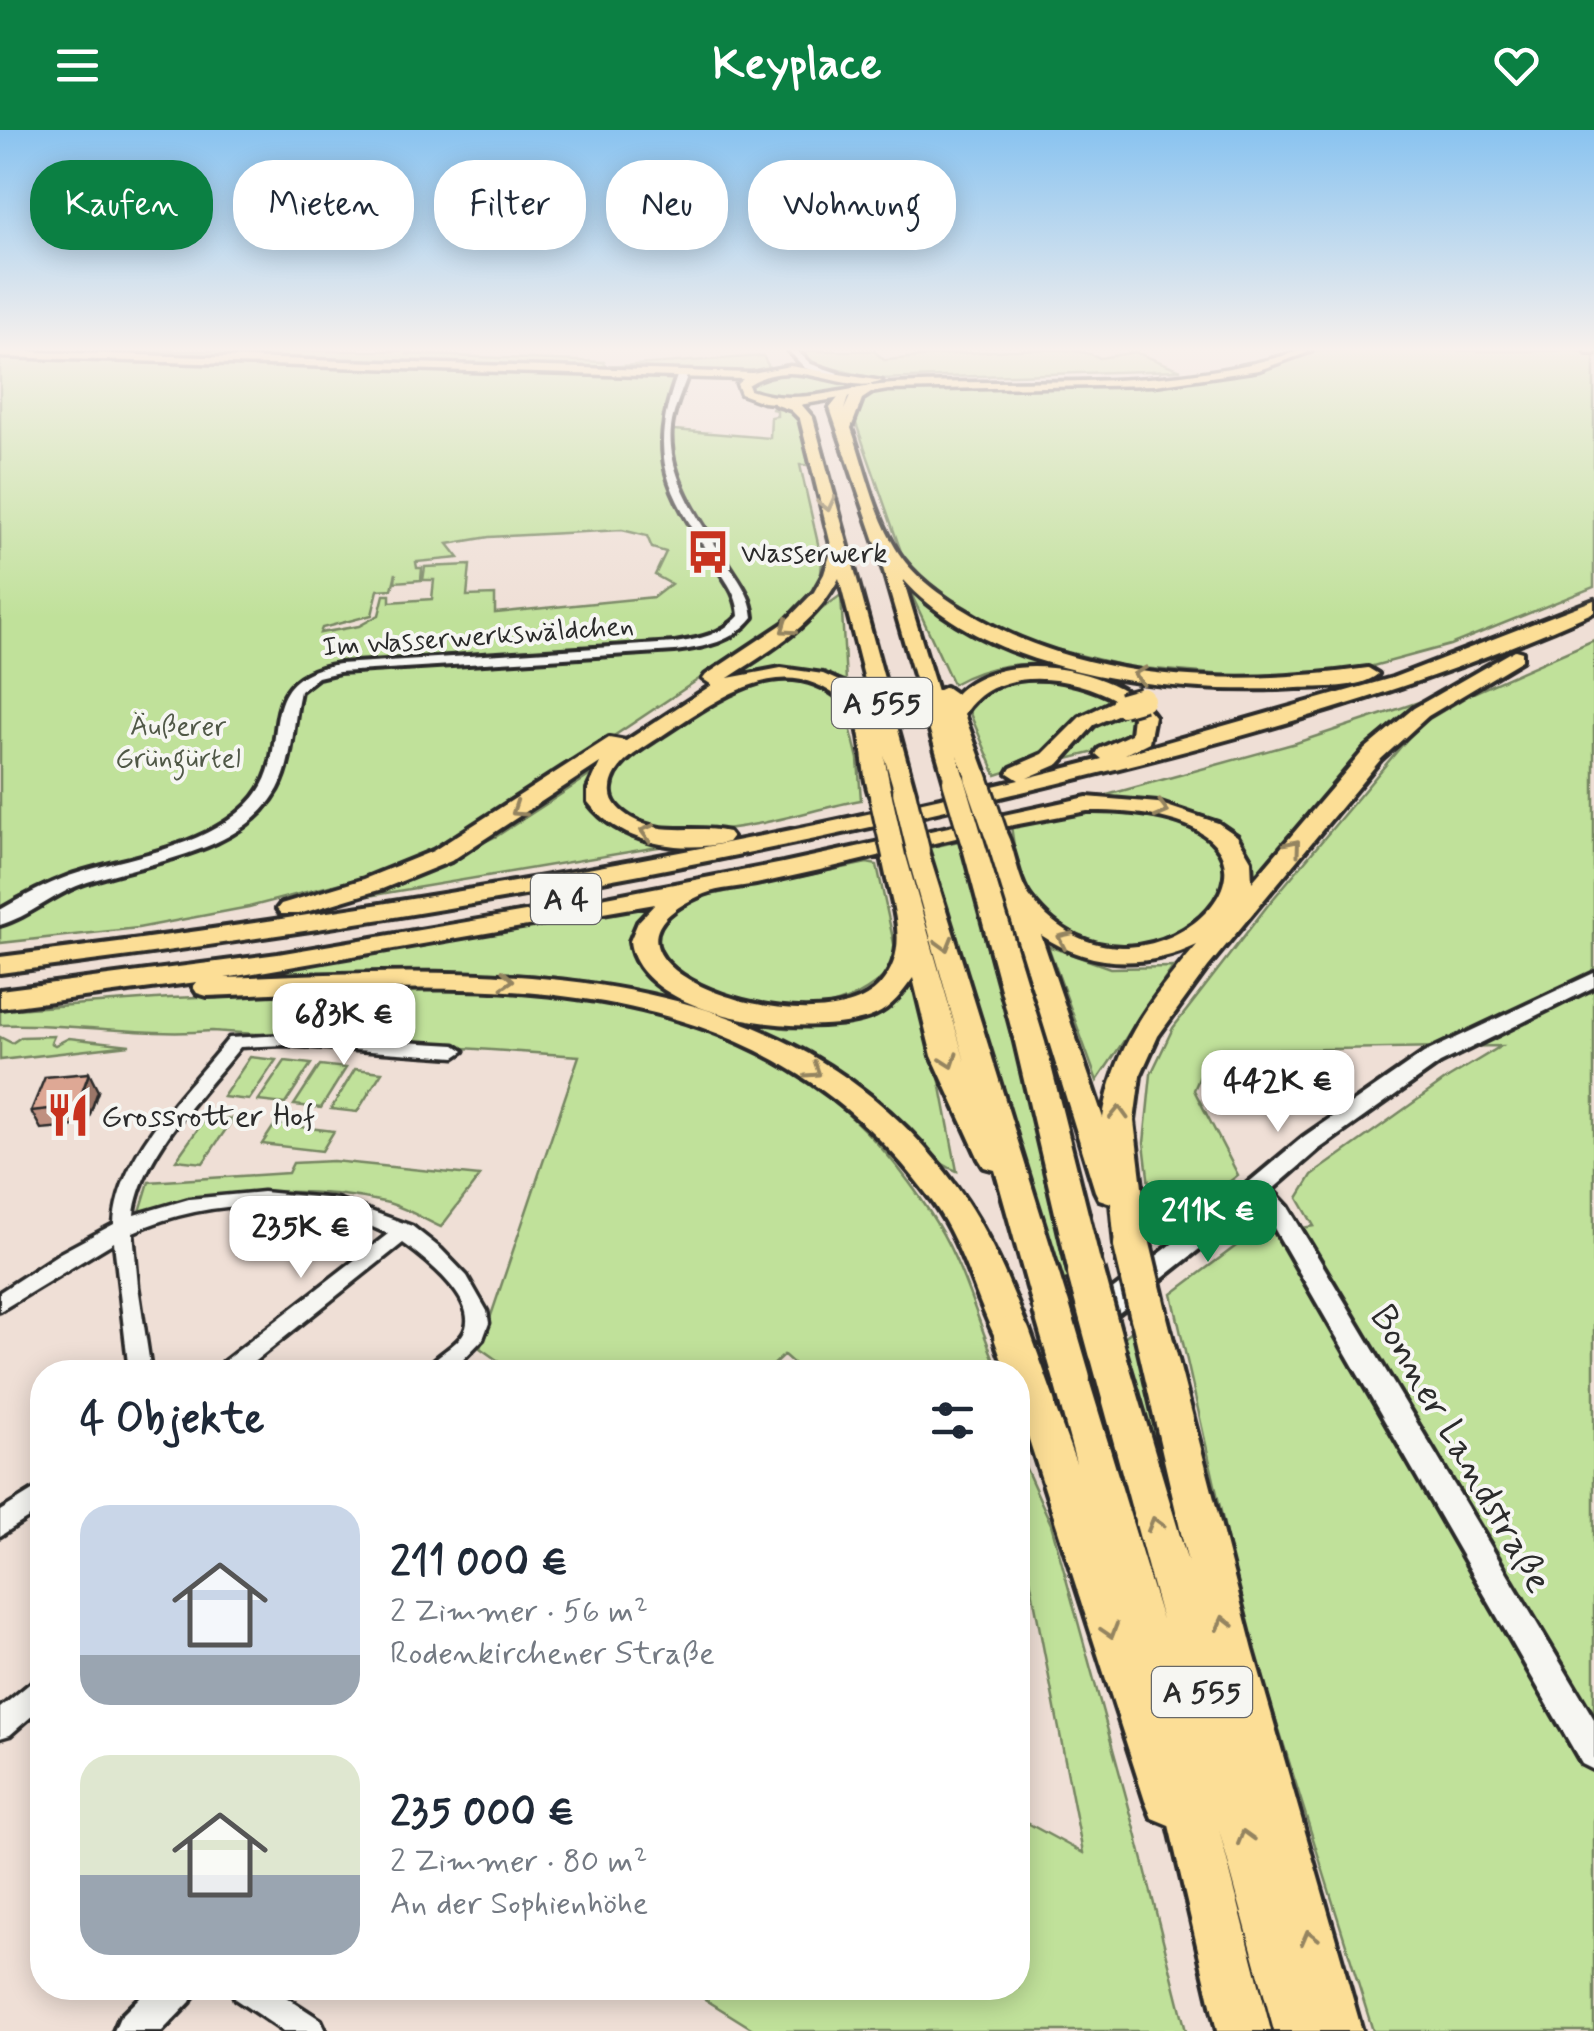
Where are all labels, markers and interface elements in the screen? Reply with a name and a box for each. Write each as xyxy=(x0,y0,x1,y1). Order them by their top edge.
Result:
text: Keyplace xyxy=(713,36,881,95)
icon: menu xyxy=(50,38,105,93)
icon: heart xyxy=(1489,38,1544,93)
chip: Kaufen xyxy=(30,160,213,250)
chip: Mieten xyxy=(233,160,414,250)
chip: Filter xyxy=(434,160,586,250)
chip: Neu xyxy=(606,160,728,250)
chip: Wohnung xyxy=(748,160,956,250)
one-way arrow xyxy=(816,495,837,512)
bus stop icon: Wasserwerk xyxy=(684,528,732,576)
place label: Wasserwerk xyxy=(741,536,887,573)
street label: Im Wasserwerkswäldchen xyxy=(321,608,635,667)
one-way arrow xyxy=(780,616,798,634)
one-way arrow xyxy=(1132,665,1148,686)
road number: A 555 xyxy=(832,678,932,728)
park label: Äußerer Grüngürtel xyxy=(115,709,241,781)
one-way arrow xyxy=(510,798,529,816)
one-way arrow xyxy=(1153,799,1170,820)
one-way arrow xyxy=(639,822,656,843)
one-way arrow xyxy=(1283,839,1301,857)
road number: A 4 xyxy=(531,874,601,924)
one-way arrow xyxy=(1056,932,1074,952)
one-way arrow xyxy=(933,935,954,952)
one-way arrow xyxy=(499,969,515,990)
pin: 683K € xyxy=(263,983,425,1068)
text: 683K € xyxy=(294,994,394,1036)
pin: 442K € xyxy=(1197,1050,1359,1135)
one-way arrow xyxy=(938,1052,958,1069)
one-way arrow xyxy=(804,1058,822,1077)
text: 442K € xyxy=(1223,1061,1333,1103)
restaurant icon: Grossrotter Hof xyxy=(44,1091,92,1139)
place label: Grossrotter Hof xyxy=(101,1096,315,1138)
one-way arrow xyxy=(1108,1105,1129,1121)
pin: 211K € xyxy=(1127,1180,1289,1265)
text: 211K € xyxy=(1161,1191,1255,1233)
pin: 235K € xyxy=(220,1196,382,1281)
text: 235K € xyxy=(251,1207,351,1249)
street label: Bonner Landstraße xyxy=(1357,1296,1562,1602)
text: 4 Objekte xyxy=(80,1393,265,1448)
icon: filters xyxy=(925,1393,980,1448)
one-way arrow xyxy=(1146,1516,1167,1533)
text: 211 000 € xyxy=(390,1536,568,1591)
icon: home xyxy=(160,1545,280,1665)
text: 2 Zimmer · 56 m² xyxy=(390,1591,648,1633)
one-way arrow xyxy=(1215,1615,1236,1632)
one-way arrow xyxy=(1099,1622,1119,1639)
text: Rodenkirchener Straße xyxy=(390,1633,715,1675)
road number: A 555 xyxy=(1152,1667,1252,1717)
text: 235 000 € xyxy=(390,1786,575,1841)
icon: home xyxy=(160,1795,280,1915)
one-way arrow xyxy=(1235,1828,1256,1846)
text: 2 Zimmer · 80 m² xyxy=(390,1841,647,1883)
text: An der Sophienhöhe xyxy=(390,1883,648,1925)
one-way arrow xyxy=(1300,1929,1321,1946)

